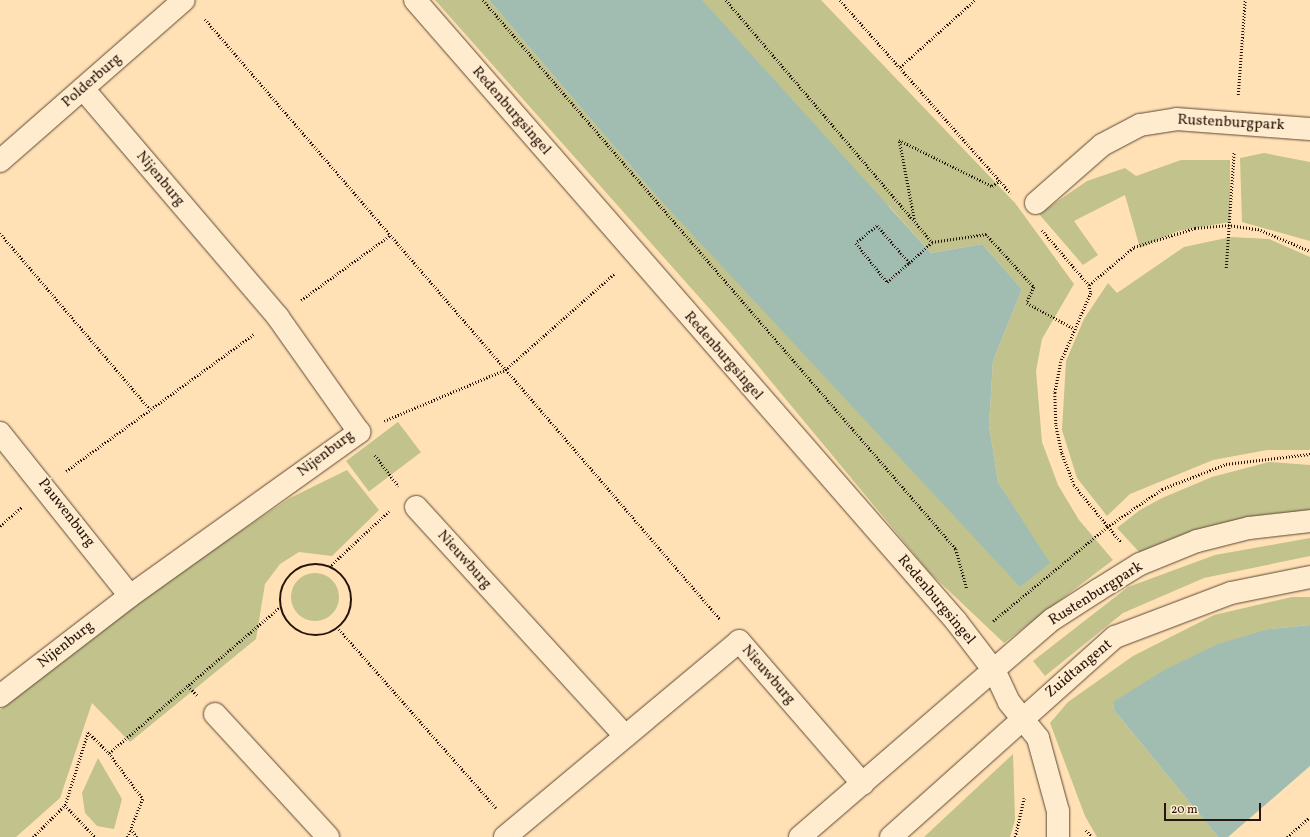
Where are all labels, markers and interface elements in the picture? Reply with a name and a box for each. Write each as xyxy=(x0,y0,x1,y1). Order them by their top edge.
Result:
street label: Polderburg xyxy=(58,50,126,112)
street label: Redenburgsingel xyxy=(468,63,554,159)
street label: Rustenburgpark xyxy=(1177,111,1285,135)
street label: Nijenburg xyxy=(132,148,188,210)
street label: Redenburgsingel xyxy=(680,308,766,404)
street label: Nijenburg xyxy=(294,427,358,481)
street label: Pauwenburg xyxy=(34,475,98,551)
street label: Nieuwburg xyxy=(433,527,495,593)
street label: Redenburgsingel xyxy=(893,552,979,648)
street label: Rustenburgpark xyxy=(1046,558,1146,630)
street label: Nijenburg xyxy=(34,617,98,673)
street label: Zuidtangent xyxy=(1042,636,1116,702)
street label: Nieuwburg xyxy=(737,642,799,708)
scale bar xyxy=(1166,795,1263,821)
text: 20 m xyxy=(1171,802,1198,818)

